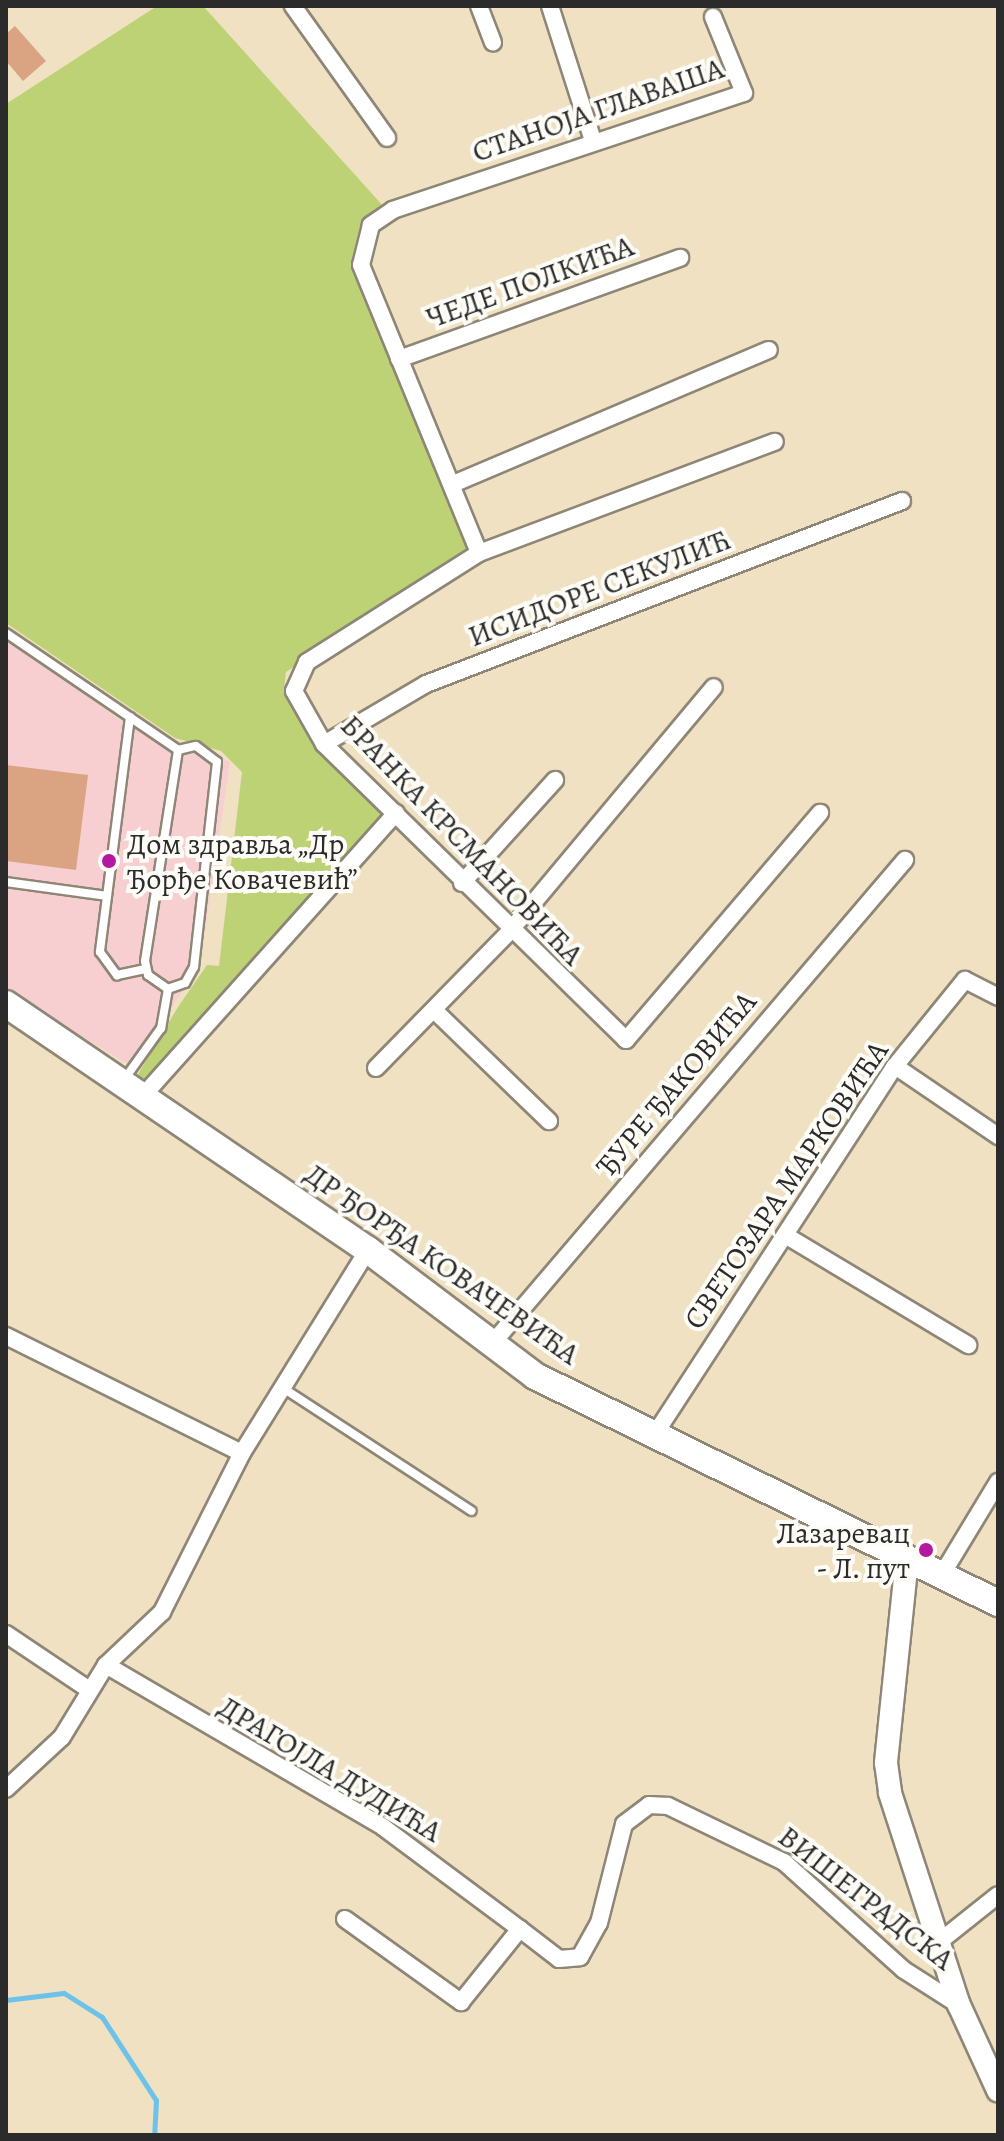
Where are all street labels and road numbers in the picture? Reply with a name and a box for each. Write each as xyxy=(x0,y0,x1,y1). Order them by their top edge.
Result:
street label: СТАНОЈА ГЛАВАША xyxy=(468,50,728,170)
street label: ЧЕДЕ ПОЛКИЋА xyxy=(421,228,639,336)
street label: ИСИДОРЕ СЕКУЛИЋ xyxy=(463,521,735,655)
street label: БРАНКА КРСМАНОВИЋА xyxy=(333,707,591,973)
street label: ЂУРЕ ЂАКОВИЋА xyxy=(588,984,764,1184)
street label: СВЕТОЗАРА МАРКОВИЋА xyxy=(676,1034,896,1336)
street label: ДР ЂОРЂА КОВАЧЕВИЋА xyxy=(298,1156,586,1372)
street label: ДРАГОЈЛА ДУДИЋА xyxy=(212,1688,448,1850)
street label: ВИШЕГРАДСКА xyxy=(771,1818,961,1978)

